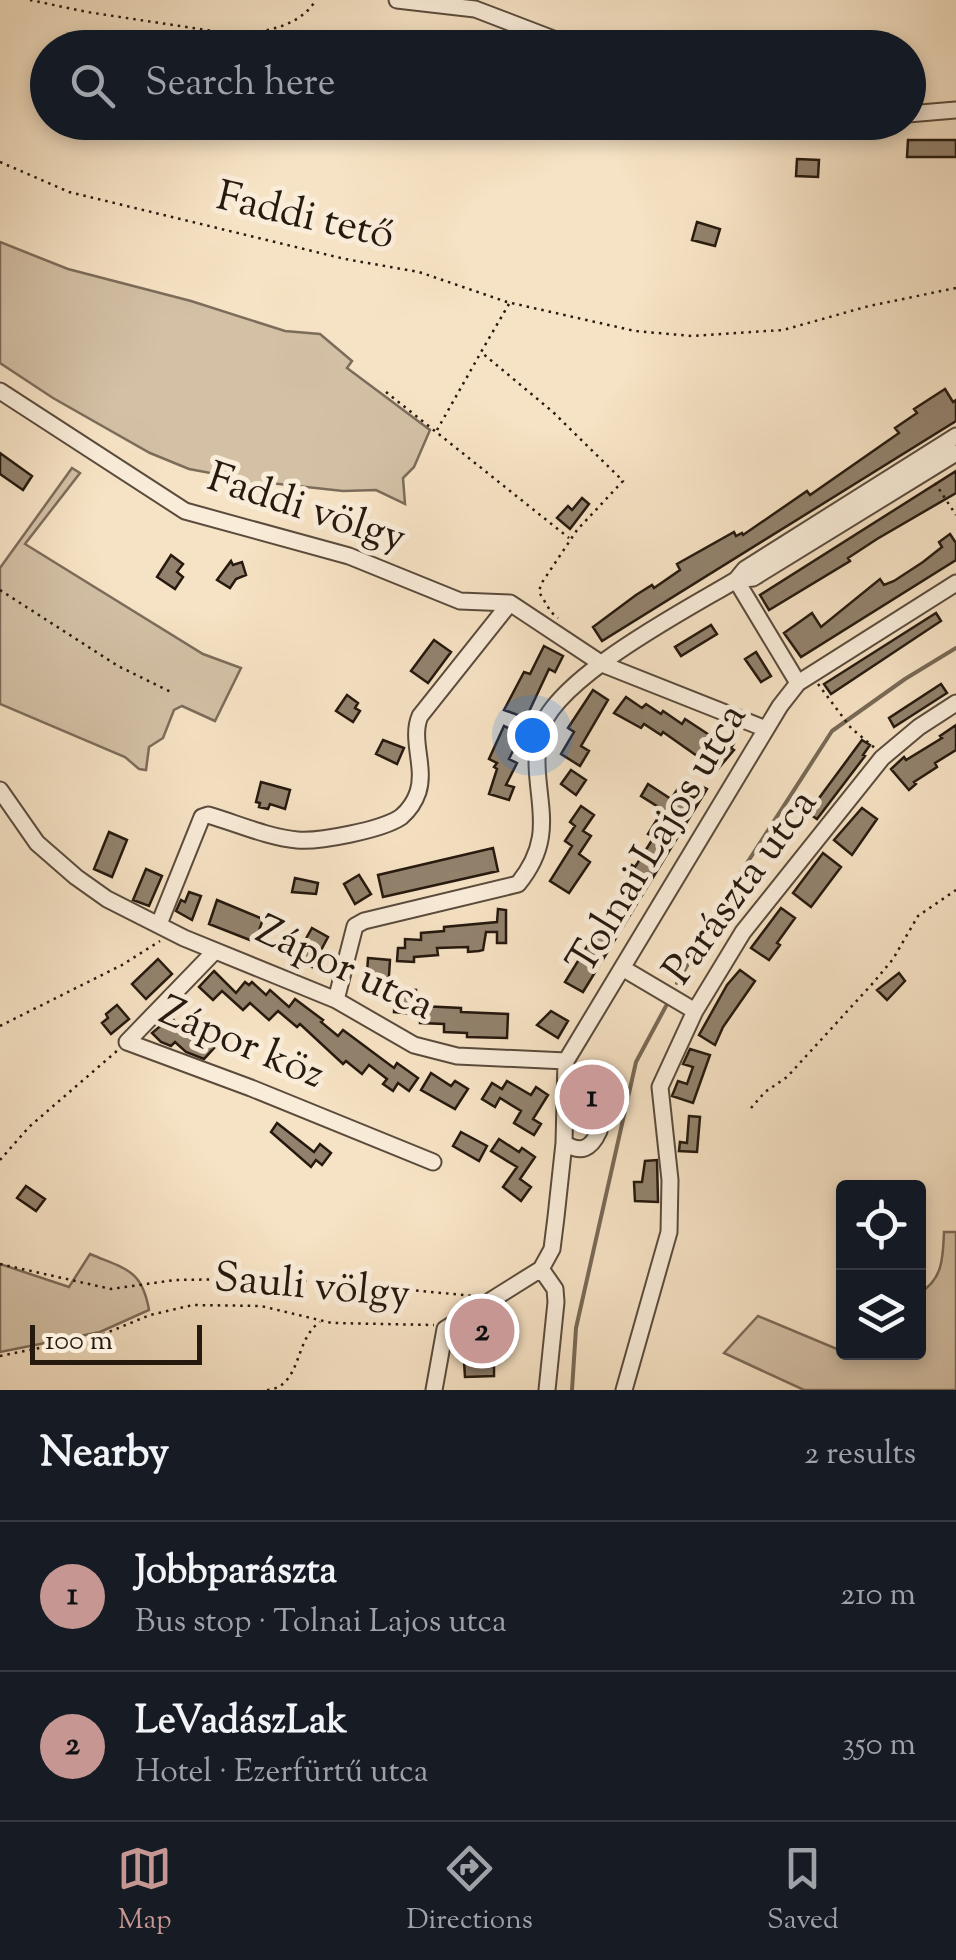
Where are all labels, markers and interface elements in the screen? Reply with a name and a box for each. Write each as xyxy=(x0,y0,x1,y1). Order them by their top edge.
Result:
search box xyxy=(30,30,926,140)
icon: search xyxy=(65,58,120,113)
text: Search here xyxy=(145,58,336,112)
street label: Faddi tető xyxy=(210,168,400,268)
street label: Faddi völgy xyxy=(199,450,413,570)
street label: Tolnai Lajos utca xyxy=(554,693,764,987)
your location xyxy=(507,710,558,761)
street label: Parászta utca xyxy=(650,778,834,998)
street label: Zápor utca xyxy=(245,903,443,1037)
street label: Zápor köz xyxy=(149,983,333,1107)
pin: 1 xyxy=(560,1060,624,1134)
map controls xyxy=(836,1180,926,1360)
button: locate xyxy=(836,1180,926,1270)
street label: Sauli völgy xyxy=(211,1250,413,1326)
button: layers xyxy=(836,1270,926,1360)
pin: 2 xyxy=(450,1294,514,1368)
scale bar xyxy=(30,1320,202,1364)
text: 100 m xyxy=(45,1322,113,1362)
text: Nearby xyxy=(40,1425,169,1485)
text: 2 results xyxy=(804,1432,916,1478)
text: Jobbparászta xyxy=(135,1546,337,1600)
text: 1 xyxy=(67,1573,78,1619)
text: 210 m xyxy=(840,1573,916,1619)
text: Bus stop · Tolnai Lajos utca xyxy=(135,1600,507,1646)
text: LeVadászLak xyxy=(135,1696,347,1750)
text: 2 xyxy=(65,1723,80,1769)
text: 350 m xyxy=(842,1723,916,1769)
text: Hotel · Ezerfürtű utca xyxy=(135,1750,429,1796)
tab: Map xyxy=(117,1841,172,1941)
tab: Directions xyxy=(406,1841,533,1941)
tab: Saved xyxy=(767,1841,839,1941)

